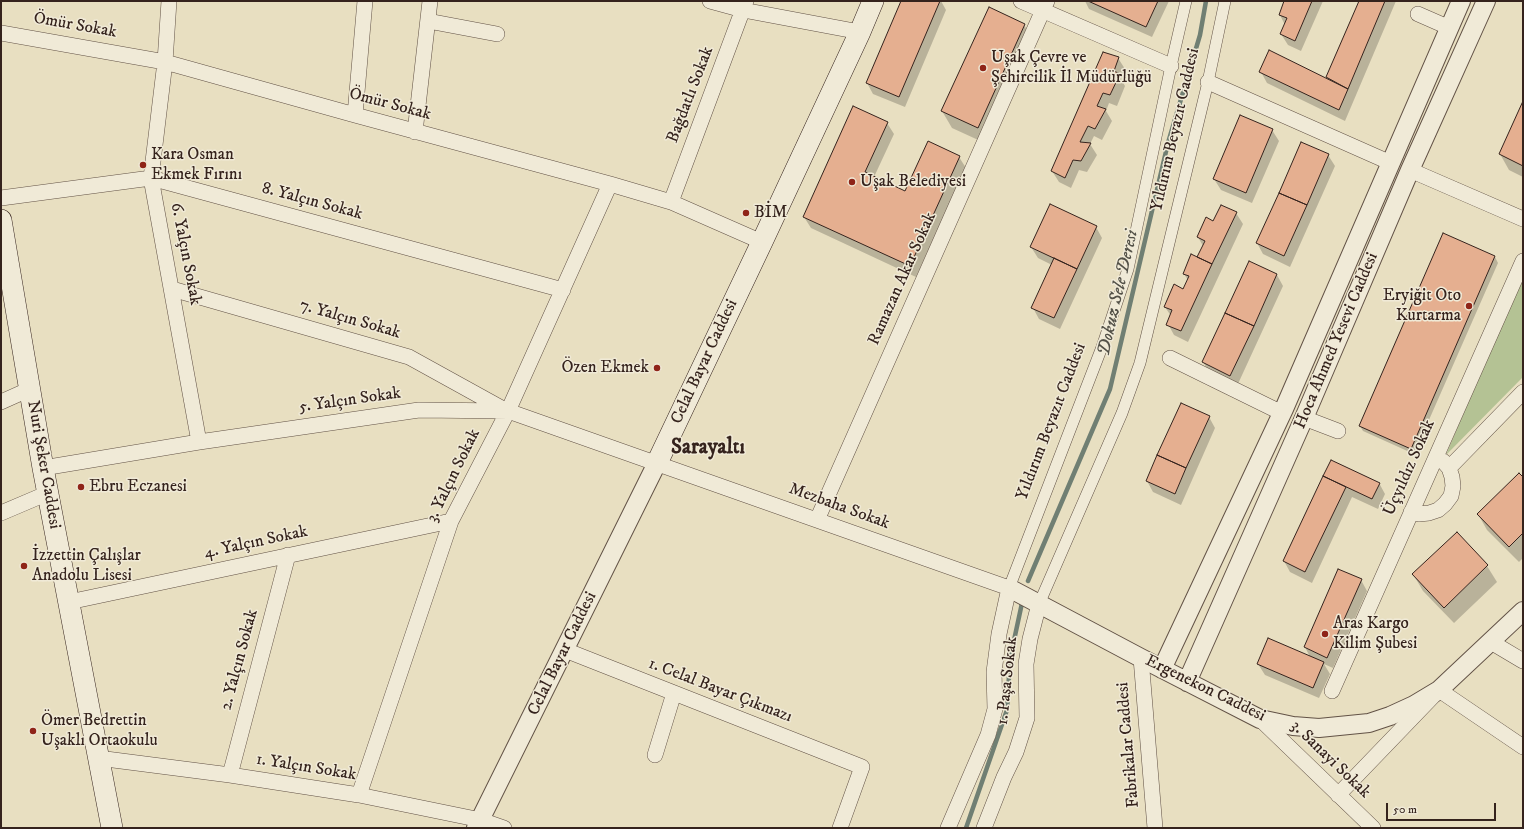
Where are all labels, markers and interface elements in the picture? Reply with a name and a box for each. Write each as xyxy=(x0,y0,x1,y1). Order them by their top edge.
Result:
street label: Ömür Sokak xyxy=(32,9,118,43)
street label: Bağdatlı Sokak xyxy=(663,44,719,146)
street label: Yıldırım Beyazıt Caddesi xyxy=(1147,46,1205,214)
place label: Uşak Çevre ve Şehircilik İl Müdürlüğü xyxy=(991,48,1152,88)
marker: Uşak Çevre ve Şehircilik İl Müdürlüğü xyxy=(978,63,988,73)
street label: Ömür Sokak xyxy=(347,84,433,126)
place label: Kara Osman Ekmek Fırını xyxy=(151,145,242,185)
marker: Kara Osman Ekmek Fırını xyxy=(138,160,148,170)
place label: Uşak Belediyesi xyxy=(860,172,966,192)
marker: Uşak Belediyesi xyxy=(847,177,857,187)
street label: 8. Yalçın Sokak xyxy=(259,179,365,225)
street label: 6. Yalçın Sokak xyxy=(165,201,205,307)
place label: BİM xyxy=(754,203,787,223)
marker: BİM xyxy=(741,208,751,218)
street label: Ramazan Akar Sokak xyxy=(865,209,941,349)
water label: Dokuz Sele Deresi xyxy=(1094,228,1144,358)
street label: Hoca Ahmed Yesevi Caddesi xyxy=(1291,250,1383,432)
place label: Eryiğit Oto Kurtarma xyxy=(1383,286,1461,326)
street label: 7. Yalçın Sokak xyxy=(297,296,403,344)
street label: Celal Bayar Caddesi xyxy=(667,296,743,428)
marker: Eryiğit Oto Kurtarma xyxy=(1464,301,1474,311)
street label: Yıldırım Beyazıt Caddesi xyxy=(1013,341,1091,503)
place label: Özen Ekmek xyxy=(561,358,649,378)
marker: Özen Ekmek xyxy=(652,363,662,373)
street label: 5. Yalçın Sokak xyxy=(298,384,402,418)
street label: Nuri Şeker Caddesi xyxy=(22,399,64,531)
street label: Üçyıldız Sokak xyxy=(1380,417,1440,519)
street label: 3. Yalçın Sokak xyxy=(423,426,485,526)
district label: Sarayaltı xyxy=(671,436,745,462)
place label: Ebru Eczanesi xyxy=(89,477,187,497)
street label: Mezbaha Sokak xyxy=(786,479,892,535)
marker: Ebru Eczanesi xyxy=(76,482,86,492)
street label: 4. Yalçın Sokak xyxy=(202,522,310,564)
place label: İzzettin Çalışlar Anadolu Lisesi xyxy=(32,546,141,586)
marker: İzzettin Çalışlar Anadolu Lisesi xyxy=(19,561,29,571)
street label: Celal Bayar Caddesi xyxy=(524,589,602,719)
street label: 2. Yalçın Sokak xyxy=(217,607,263,713)
place label: Aras Kargo Kilim Şubesi xyxy=(1333,614,1417,654)
marker: Aras Kargo Kilim Şubesi xyxy=(1320,629,1330,639)
street label: 1. Paşa Sokak xyxy=(993,636,1023,726)
street label: Ergenekon Caddesi xyxy=(1142,651,1268,727)
street label: 1. Celal Bayar Çıkmazı xyxy=(645,654,795,728)
street label: Fabrikalar Caddesi xyxy=(1113,681,1145,809)
place label: Ömer Bedrettin Uşaklı Ortaokulu xyxy=(41,711,158,751)
street label: 3. Sanayi Sokak xyxy=(1286,717,1374,803)
marker: Ömer Bedrettin Uşaklı Ortaokulu xyxy=(28,726,38,736)
street label: 1. Yalçın Sokak xyxy=(254,750,358,786)
scale bar xyxy=(1388,795,1498,821)
text: 50 m xyxy=(1393,802,1417,817)

